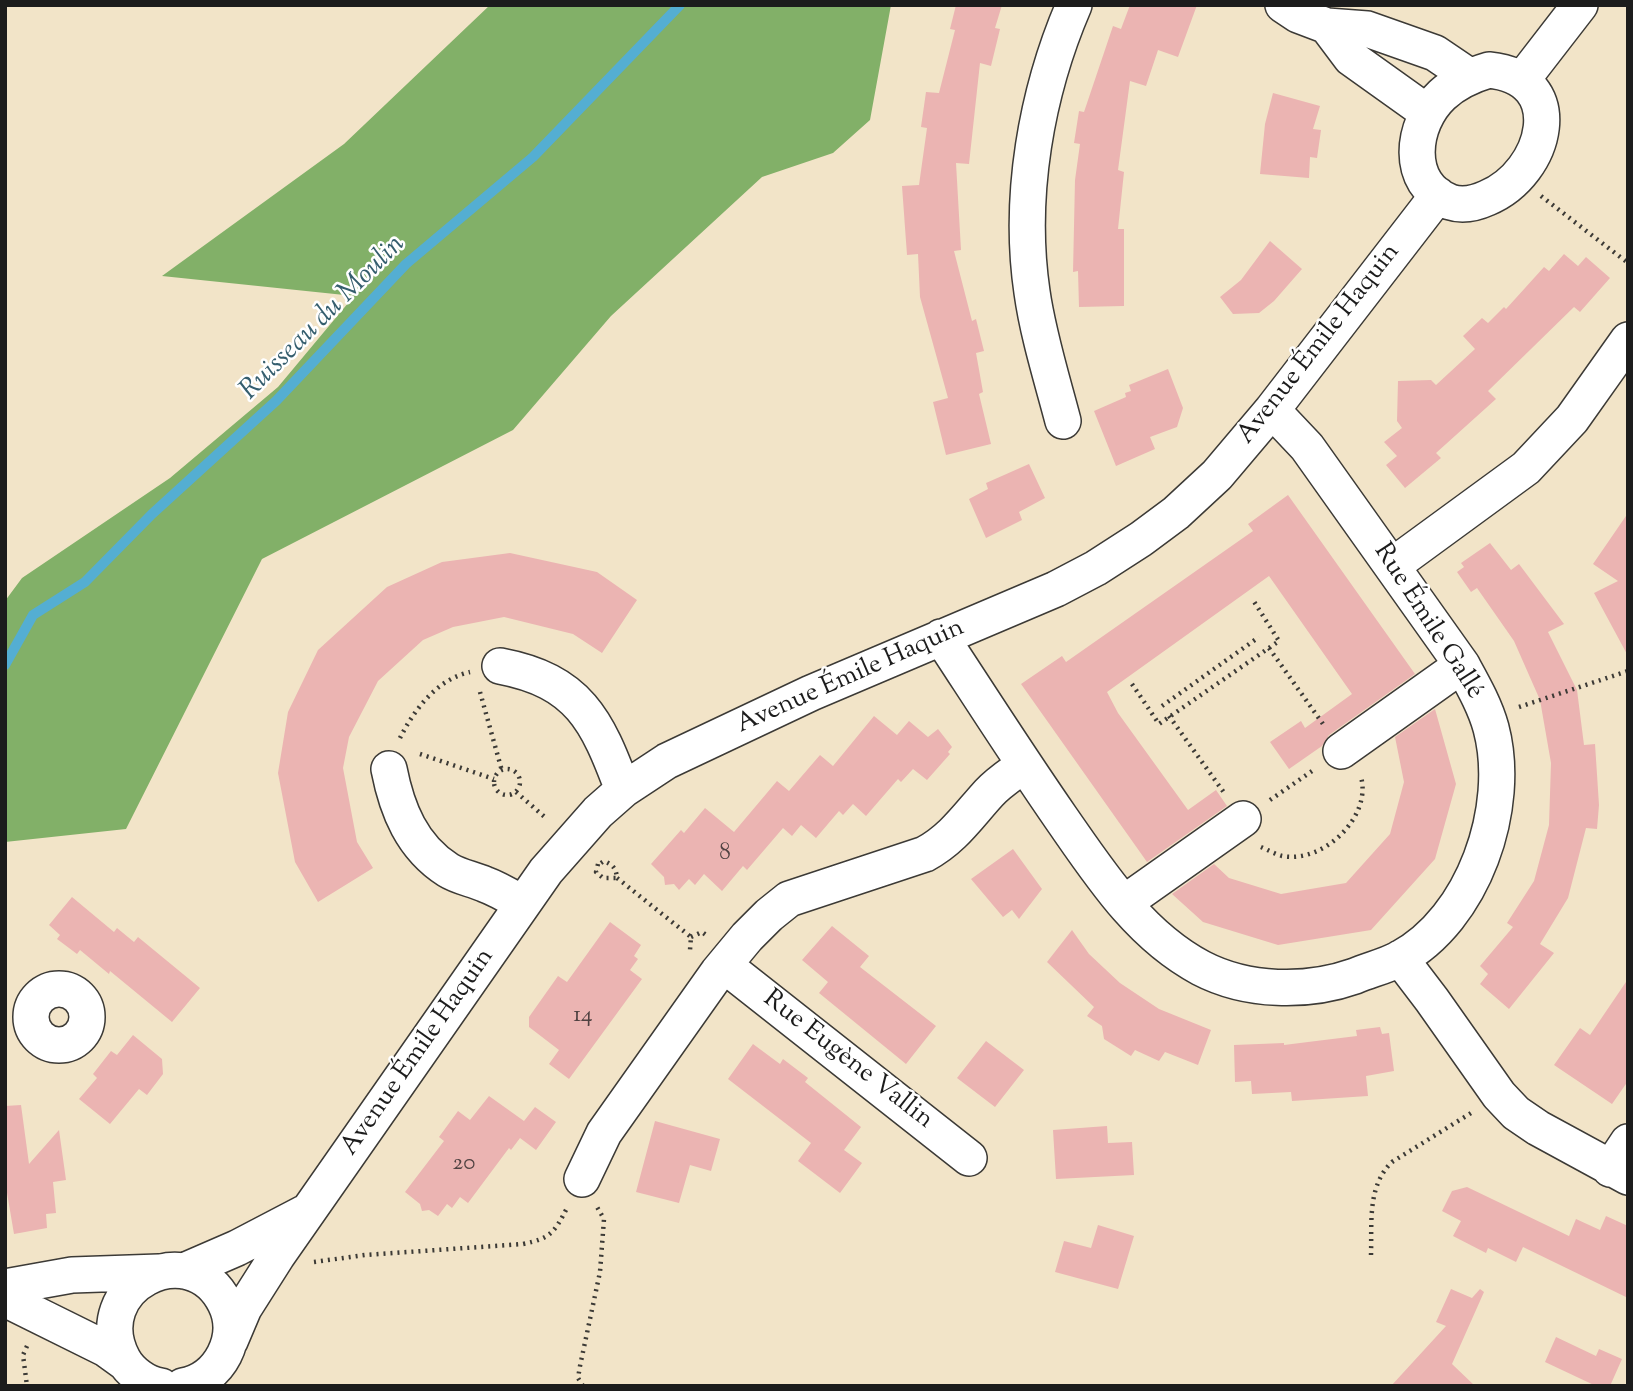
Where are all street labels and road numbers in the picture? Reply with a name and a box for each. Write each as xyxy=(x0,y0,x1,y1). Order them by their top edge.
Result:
street label: Avenue Émile Haquin xyxy=(1232,239,1408,451)
street label: Rue Émile Gallé xyxy=(1365,538,1489,706)
street label: Avenue Émile Haquin xyxy=(732,614,970,742)
street label: Avenue Émile Haquin xyxy=(336,943,502,1163)
street label: Rue Eugène Vallin xyxy=(756,985,938,1137)

